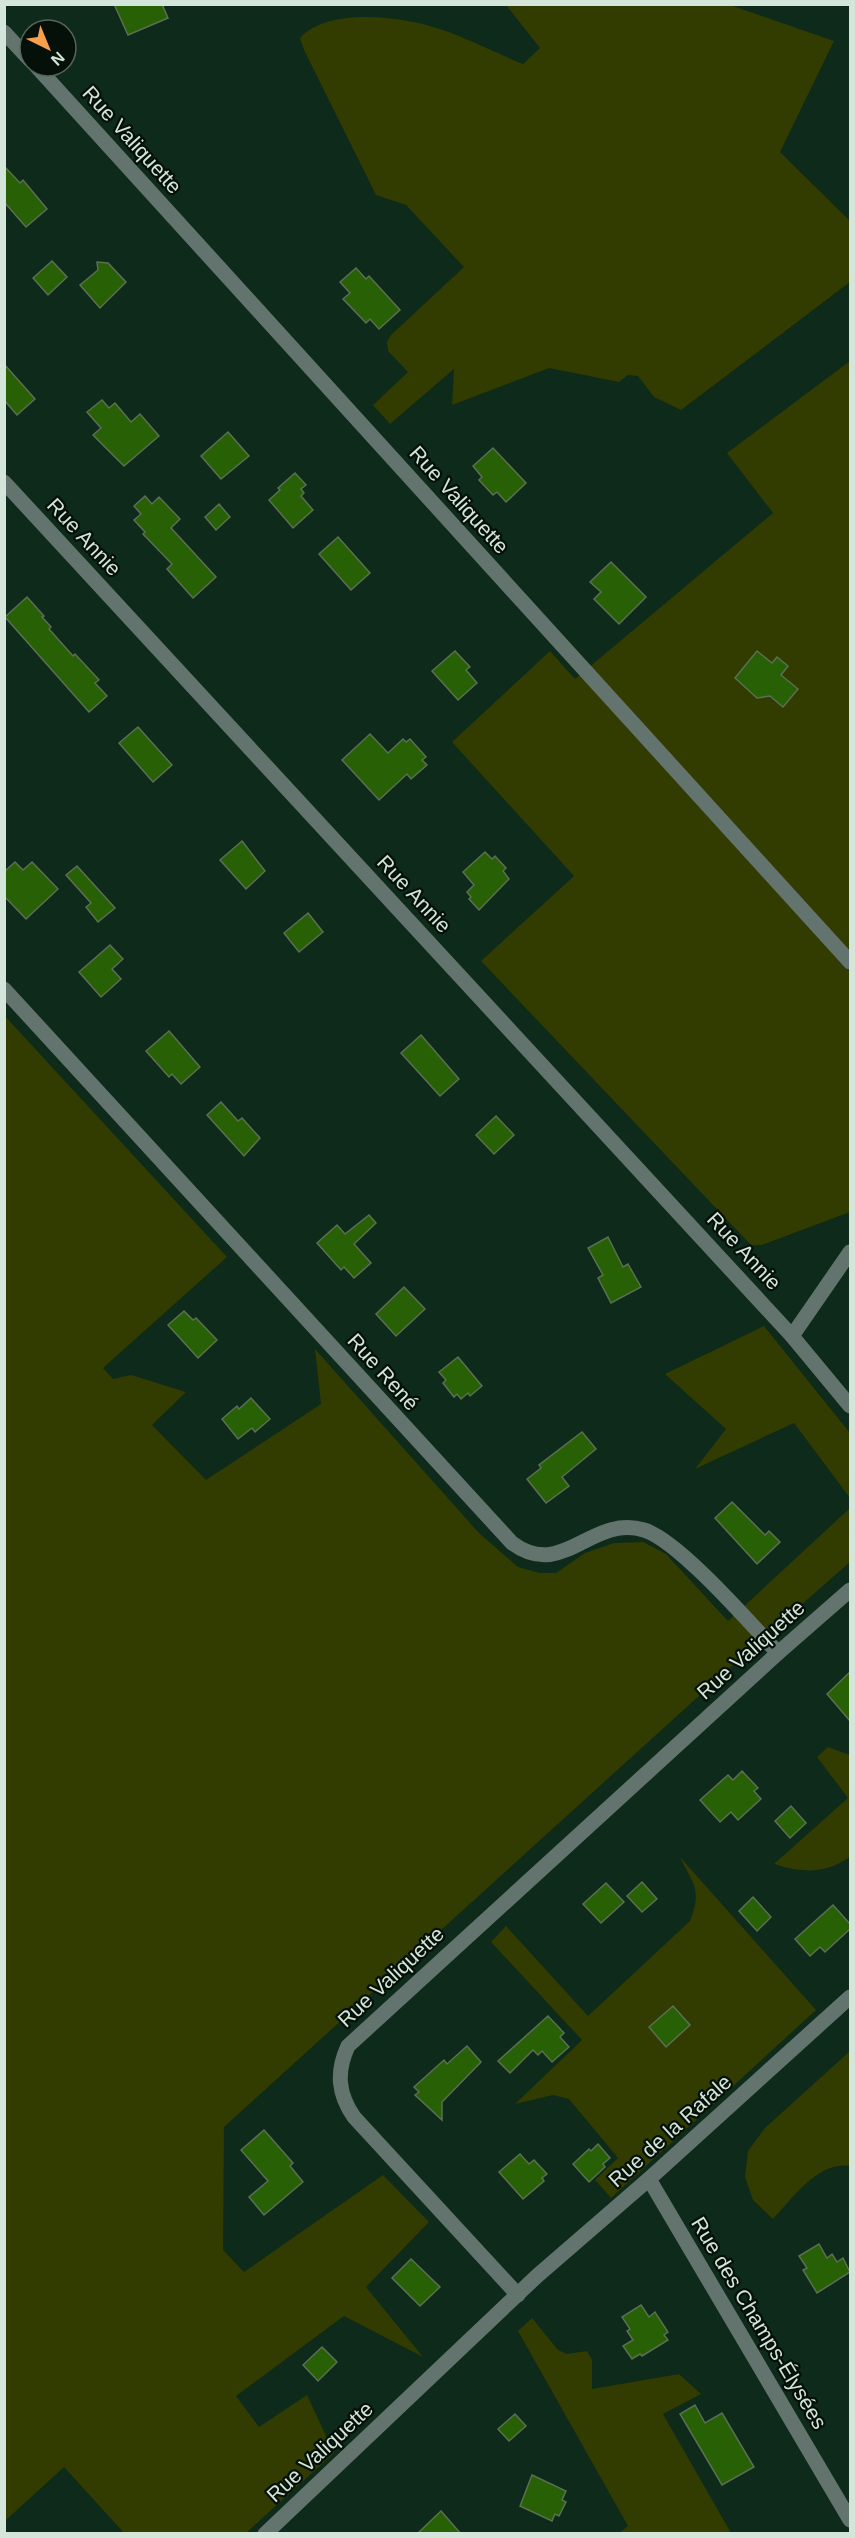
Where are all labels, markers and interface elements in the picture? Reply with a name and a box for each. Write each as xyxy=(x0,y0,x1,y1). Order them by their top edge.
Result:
north arrow xyxy=(18,18,78,78)
text: N xyxy=(48,48,68,69)
street label: Rue Valiquette xyxy=(78,81,186,198)
street label: Rue Valiquette xyxy=(405,441,513,558)
street label: Rue Annie xyxy=(43,493,126,580)
street label: Rue Annie xyxy=(373,850,456,937)
street label: Rue Annie xyxy=(703,1207,786,1294)
street label: Rue René xyxy=(343,1329,424,1414)
street label: Rue Valiquette xyxy=(692,1596,809,1704)
street label: Rue Valiquette xyxy=(333,1922,448,2031)
street label: Rue de la Rafale xyxy=(604,2070,735,2192)
street label: Rue des Champs-Élysées xyxy=(687,2213,832,2433)
street label: Rue Valiquette xyxy=(262,2397,377,2506)

